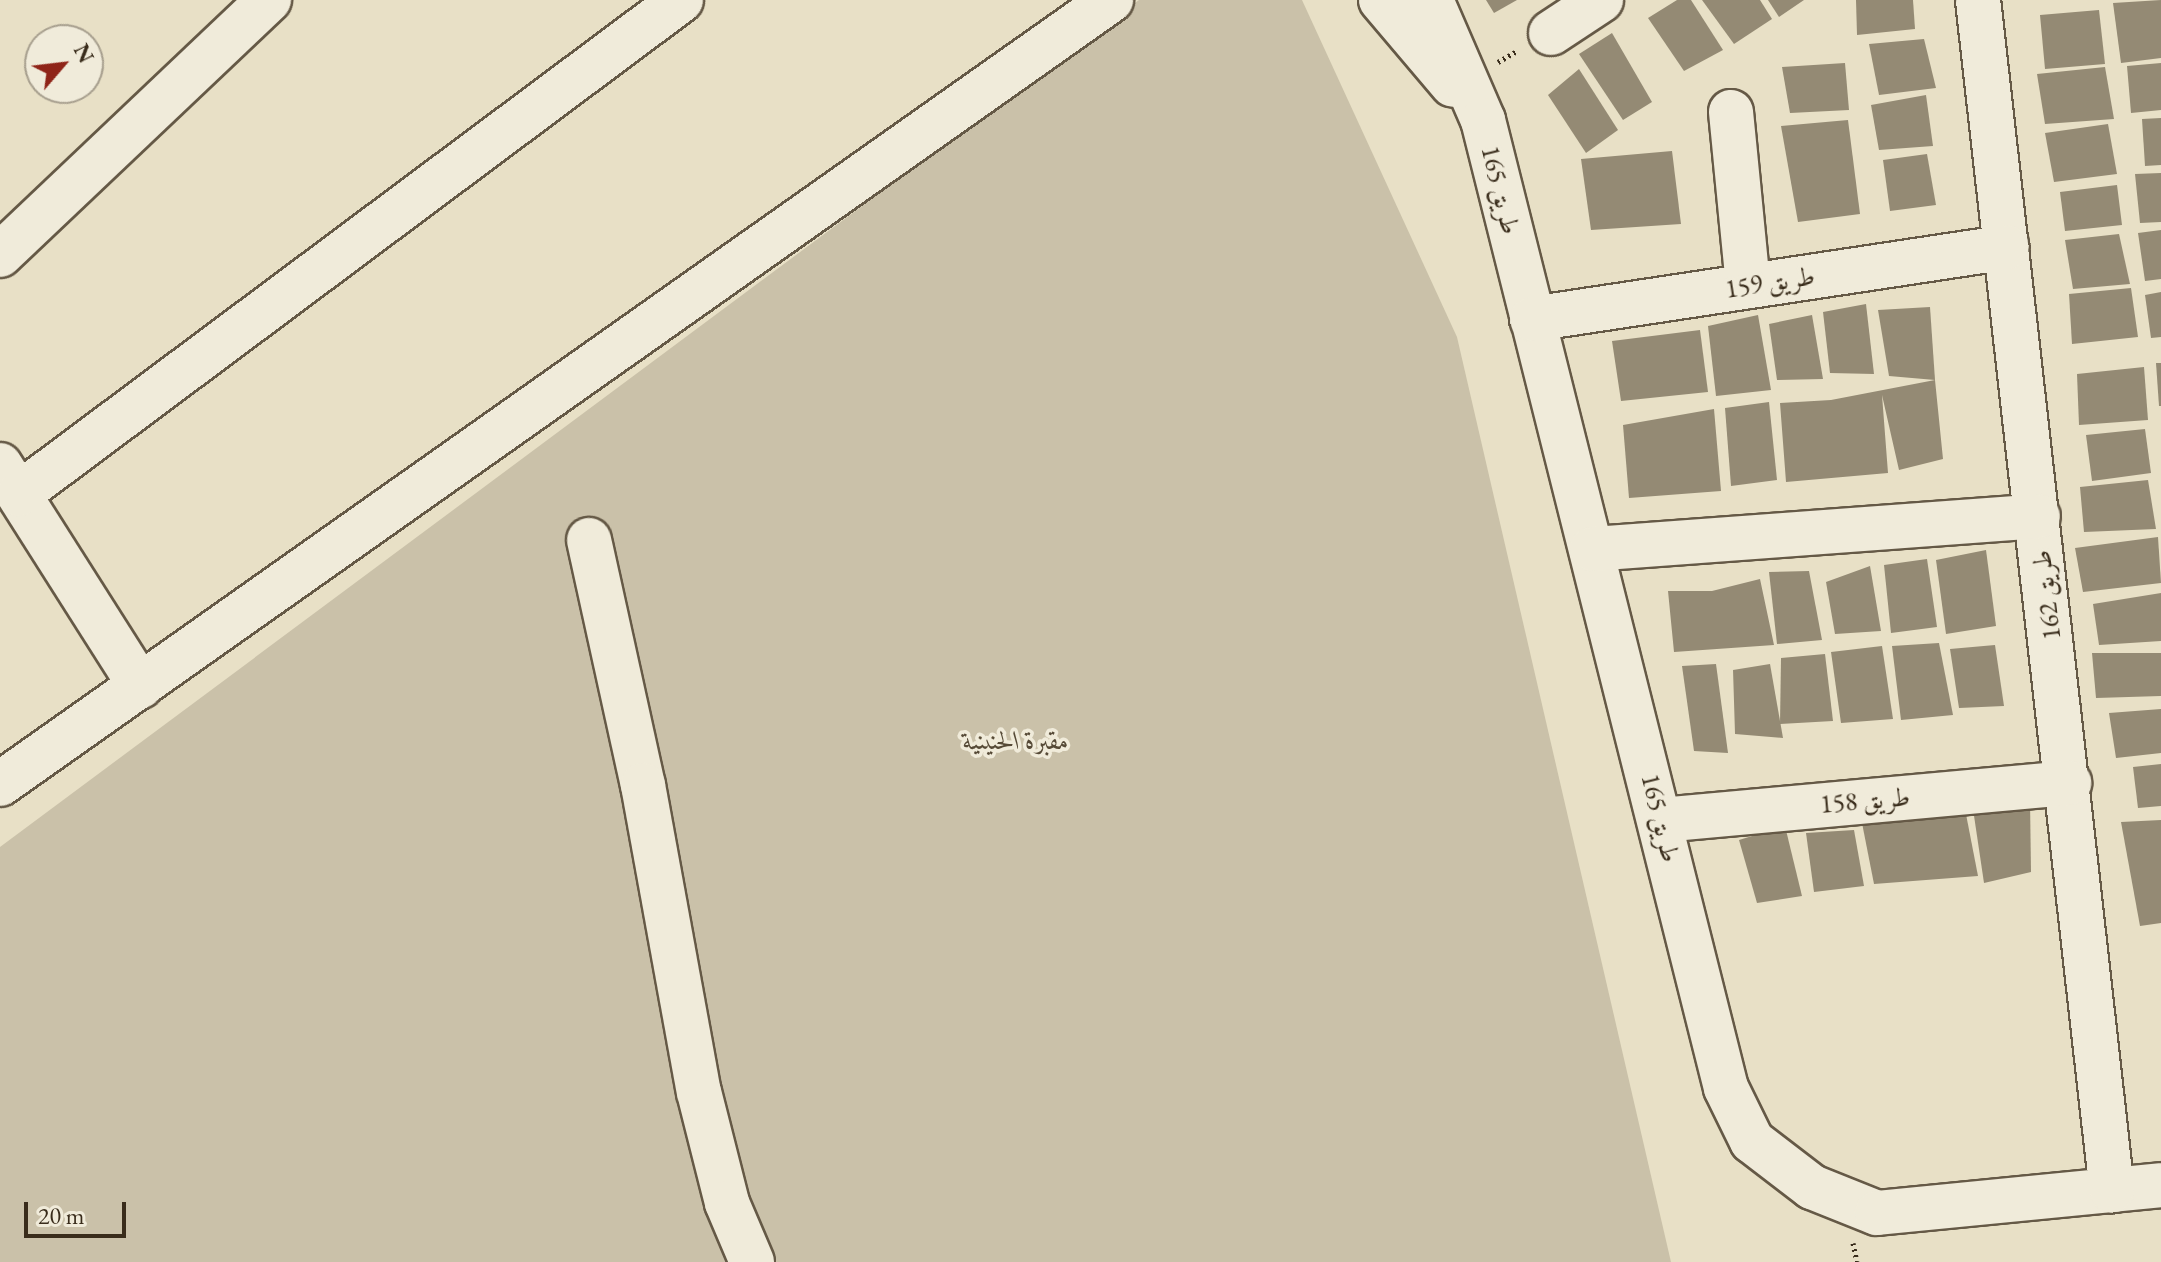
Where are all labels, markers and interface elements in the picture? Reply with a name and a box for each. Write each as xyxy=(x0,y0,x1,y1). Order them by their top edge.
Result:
north arrow xyxy=(24,24,104,104)
text: N xyxy=(67,39,101,68)
street label: طريق 165 xyxy=(1474,142,1526,238)
street label: طريق 159 xyxy=(1723,261,1817,305)
street label: طريق 162 xyxy=(2026,548,2068,642)
park label: مقبرة الحنينية xyxy=(963,725,1069,757)
street label: طريق 165 xyxy=(1634,770,1686,866)
street label: طريق 158 xyxy=(1819,782,1911,820)
scale bar xyxy=(28,1186,130,1236)
text: 20 m xyxy=(38,1200,85,1231)

